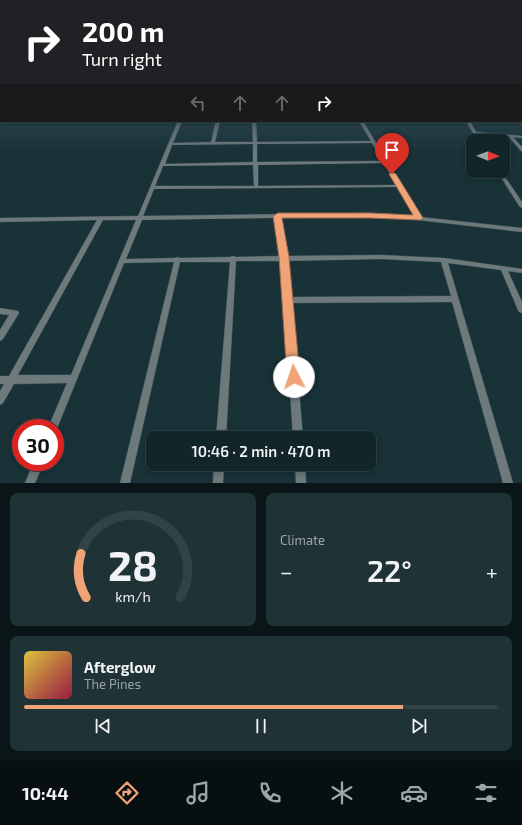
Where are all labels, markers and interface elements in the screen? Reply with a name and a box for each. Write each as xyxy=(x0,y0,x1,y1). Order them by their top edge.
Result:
text: 200 m xyxy=(82,14,164,48)
icon: right xyxy=(16,16,68,68)
text: Turn right xyxy=(82,48,162,70)
icon: left xyxy=(187,92,209,114)
icon: ahead xyxy=(229,92,251,114)
icon: ahead xyxy=(271,92,293,114)
icon: right xyxy=(313,92,335,114)
pin xyxy=(375,133,409,174)
north arrow xyxy=(466,134,510,178)
map controls xyxy=(466,134,510,178)
icon: arrive xyxy=(381,139,403,161)
position arrow xyxy=(273,356,315,398)
speed limit sign: 30 xyxy=(12,419,64,471)
text: 10:46 · 2 min · 470 m xyxy=(192,442,330,460)
text: Climate xyxy=(280,532,325,548)
text: 28 xyxy=(108,538,158,588)
text: 22° xyxy=(367,552,412,588)
text: − xyxy=(280,558,293,584)
text: + xyxy=(486,558,498,584)
text: km/h xyxy=(115,587,151,604)
text: Afterglow xyxy=(84,658,156,676)
text: The Pines xyxy=(84,676,141,692)
icon: previous xyxy=(92,715,114,737)
icon: pause xyxy=(250,715,272,737)
icon: next xyxy=(408,715,430,737)
icon: directions xyxy=(113,779,141,807)
icon: music xyxy=(184,779,212,807)
icon: phone xyxy=(256,779,284,807)
icon: climate xyxy=(328,779,356,807)
icon: car xyxy=(400,779,428,807)
icon: filters xyxy=(472,779,500,807)
text: 10:44 xyxy=(22,782,69,804)

